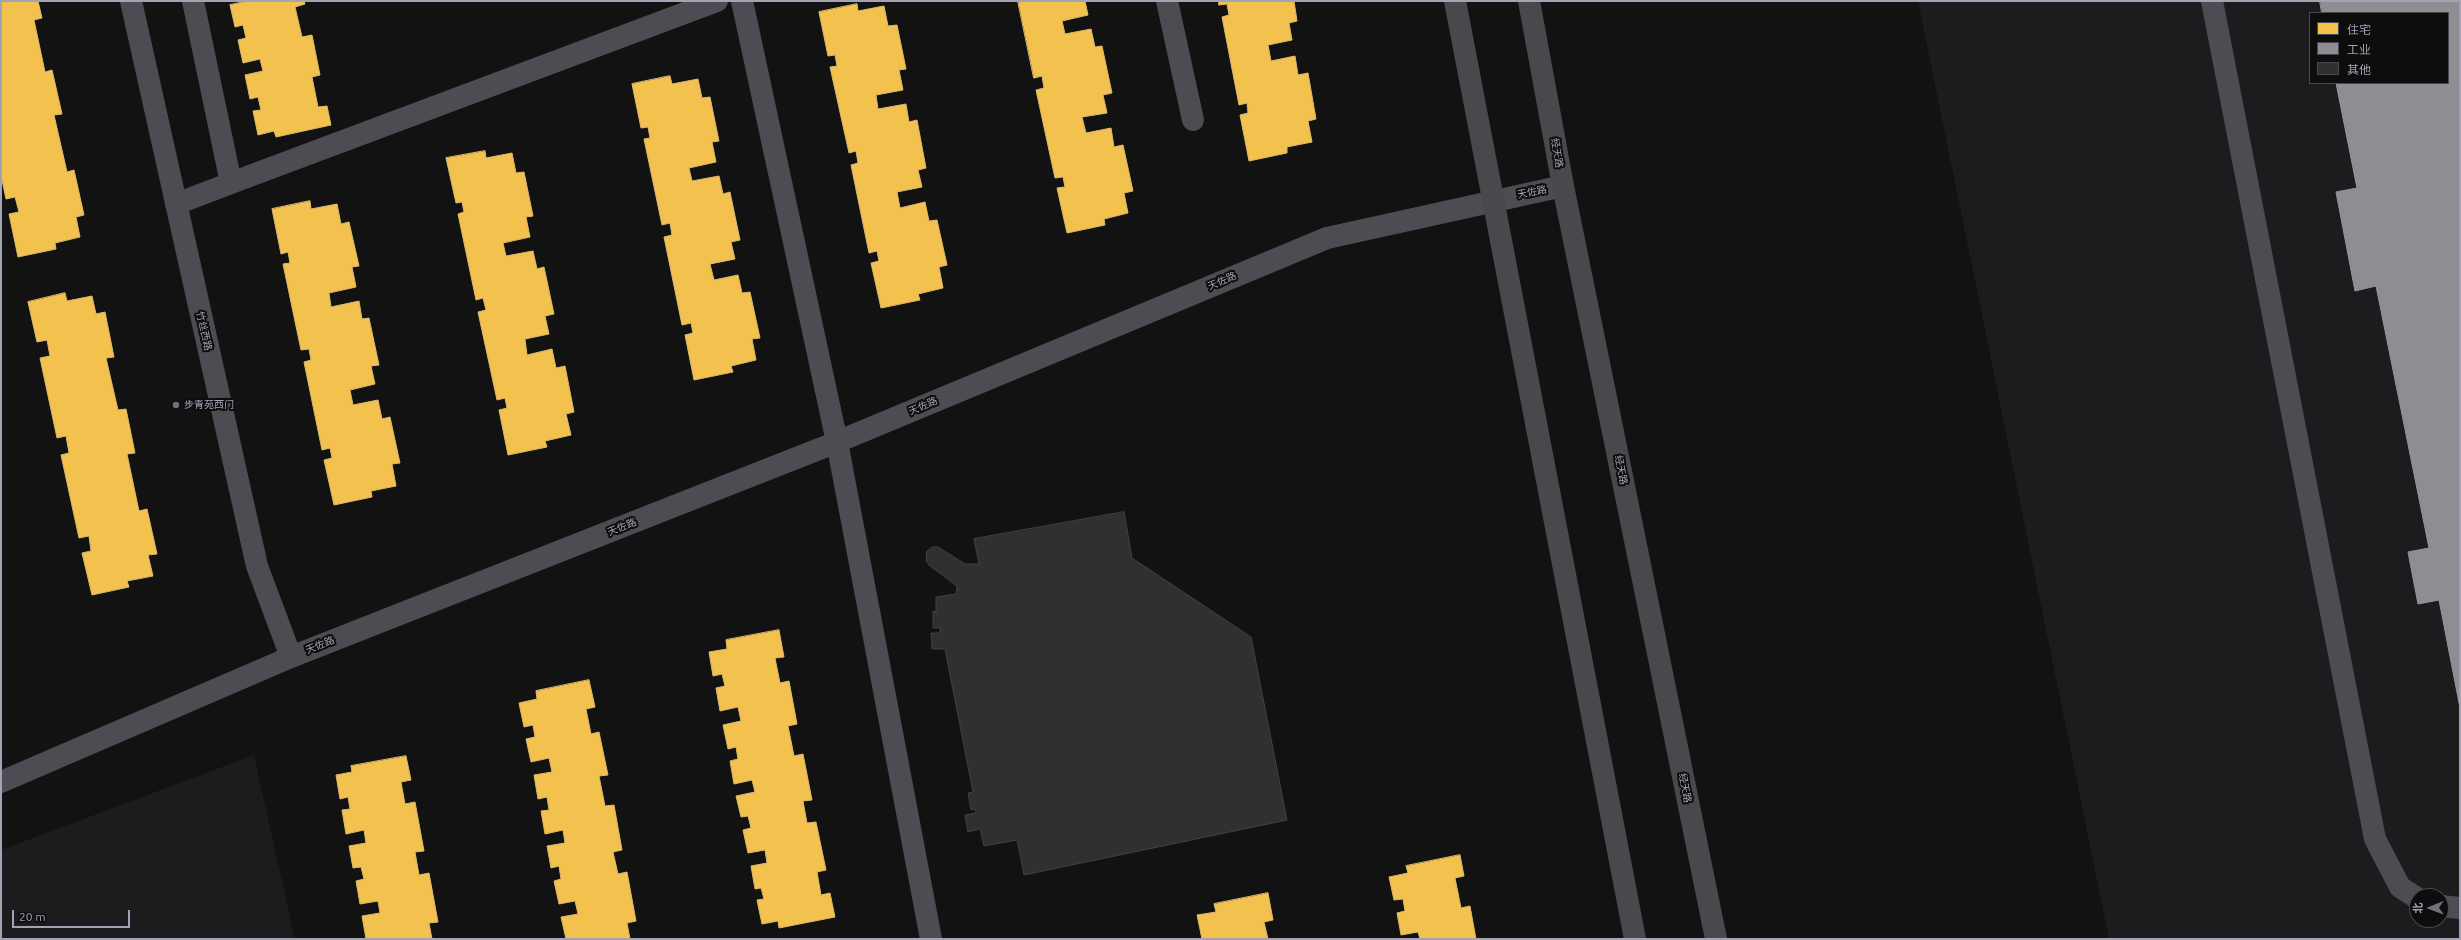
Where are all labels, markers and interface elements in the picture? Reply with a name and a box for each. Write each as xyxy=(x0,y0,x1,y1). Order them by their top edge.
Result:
legend xyxy=(2309,12,2449,84)
text: 住宅 xyxy=(2347,23,2371,36)
text: 工业 xyxy=(2347,43,2371,56)
text: 其他 xyxy=(2347,63,2371,76)
street label: 经天路 xyxy=(1548,137,1566,169)
street label: 天佐路 xyxy=(1516,183,1548,201)
street label: 天佐路 xyxy=(1206,270,1238,292)
street label: 竹丝西路 xyxy=(194,310,214,352)
street label: 天佐路 xyxy=(907,395,939,417)
place label: 步青苑西门 xyxy=(184,399,234,411)
marker: 步青苑西门 xyxy=(171,400,181,410)
street label: 经天路 xyxy=(1612,454,1630,486)
street label: 天佐路 xyxy=(606,516,638,538)
street label: 天佐路 xyxy=(304,634,336,656)
street label: 经天路 xyxy=(1676,772,1694,804)
north arrow xyxy=(2409,888,2449,928)
scale bar xyxy=(14,902,132,928)
text: 北 xyxy=(2412,903,2424,914)
text: 20 m xyxy=(19,910,46,923)

